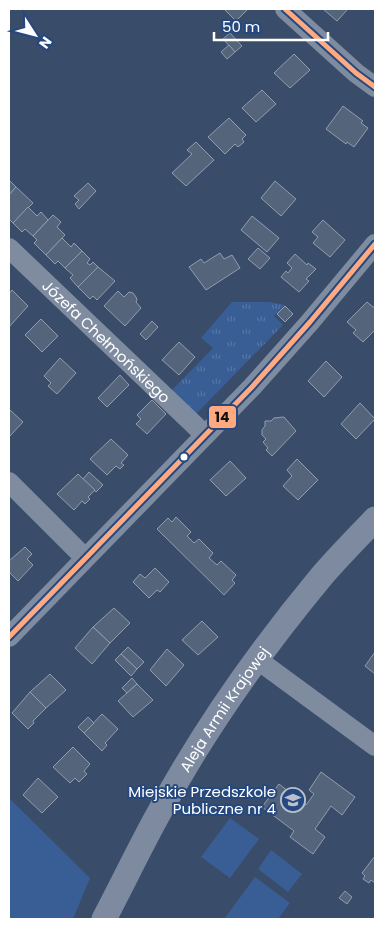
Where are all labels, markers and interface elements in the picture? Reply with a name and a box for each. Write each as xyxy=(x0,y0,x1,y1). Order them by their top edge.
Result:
north arrow xyxy=(10,10,60,60)
scale bar xyxy=(214,10,328,42)
text: 50 m xyxy=(222,16,260,37)
text: N xyxy=(34,33,57,53)
street label: Józefa Chełmońskiego xyxy=(38,275,175,407)
line badge: 14 xyxy=(208,405,237,429)
text: 14 xyxy=(215,407,229,427)
unlabelled marker xyxy=(179,452,189,462)
street label: Aleja Armii Krajowej xyxy=(174,642,274,776)
place label: Miejskie Przedszkole Publiczne nr 4 xyxy=(128,781,276,819)
school or university icon: Miejskie Przedszkole Publiczne nr 4 xyxy=(280,787,306,813)

